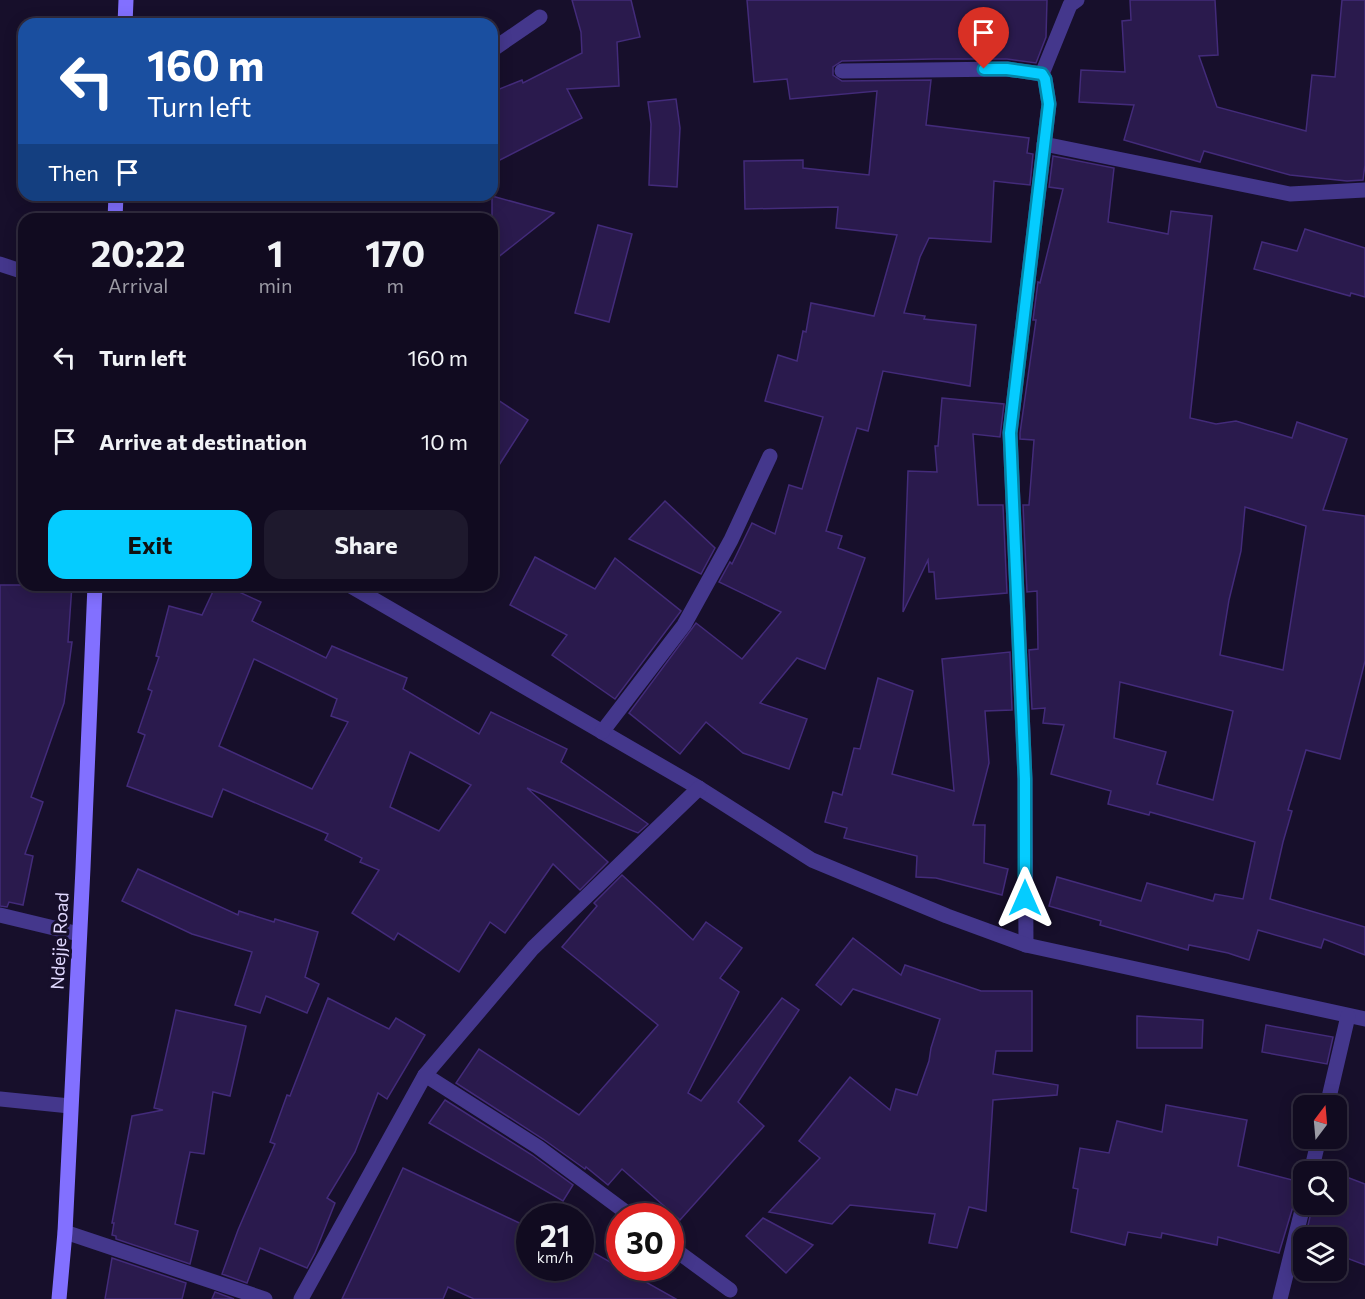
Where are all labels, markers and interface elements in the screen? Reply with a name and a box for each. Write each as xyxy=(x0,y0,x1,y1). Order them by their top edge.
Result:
pin xyxy=(958,7,1009,69)
icon: arrive xyxy=(967,16,1000,49)
text: 160 m xyxy=(147,38,265,90)
icon: left xyxy=(48,42,126,120)
text: Turn left xyxy=(147,90,251,123)
icon: arrive xyxy=(111,156,144,189)
text: Then xyxy=(48,159,99,186)
text: 20:22 xyxy=(91,230,186,274)
text: 1 xyxy=(267,230,284,274)
text: 170 xyxy=(365,230,425,274)
text: Arrival xyxy=(108,273,168,297)
text: min xyxy=(258,273,292,297)
text: m xyxy=(386,273,404,297)
icon: left xyxy=(48,341,81,374)
text: Turn left xyxy=(99,344,186,371)
text: 160 m xyxy=(407,344,468,371)
icon: arrive xyxy=(48,425,81,458)
text: Arrive at destination xyxy=(99,428,307,455)
text: 10 m xyxy=(421,428,468,455)
button: Exit xyxy=(48,510,252,579)
button: Share xyxy=(264,510,468,579)
position arrow xyxy=(993,866,1057,930)
street label: Ndejje Road xyxy=(45,892,73,990)
north arrow xyxy=(1293,1095,1347,1149)
map controls xyxy=(1293,1095,1347,1281)
button: search xyxy=(1293,1161,1347,1215)
speed limit sign: 30 xyxy=(606,1203,684,1281)
text: 21 xyxy=(540,1216,570,1253)
button: layers xyxy=(1293,1227,1347,1281)
text: km/h xyxy=(537,1248,573,1266)

